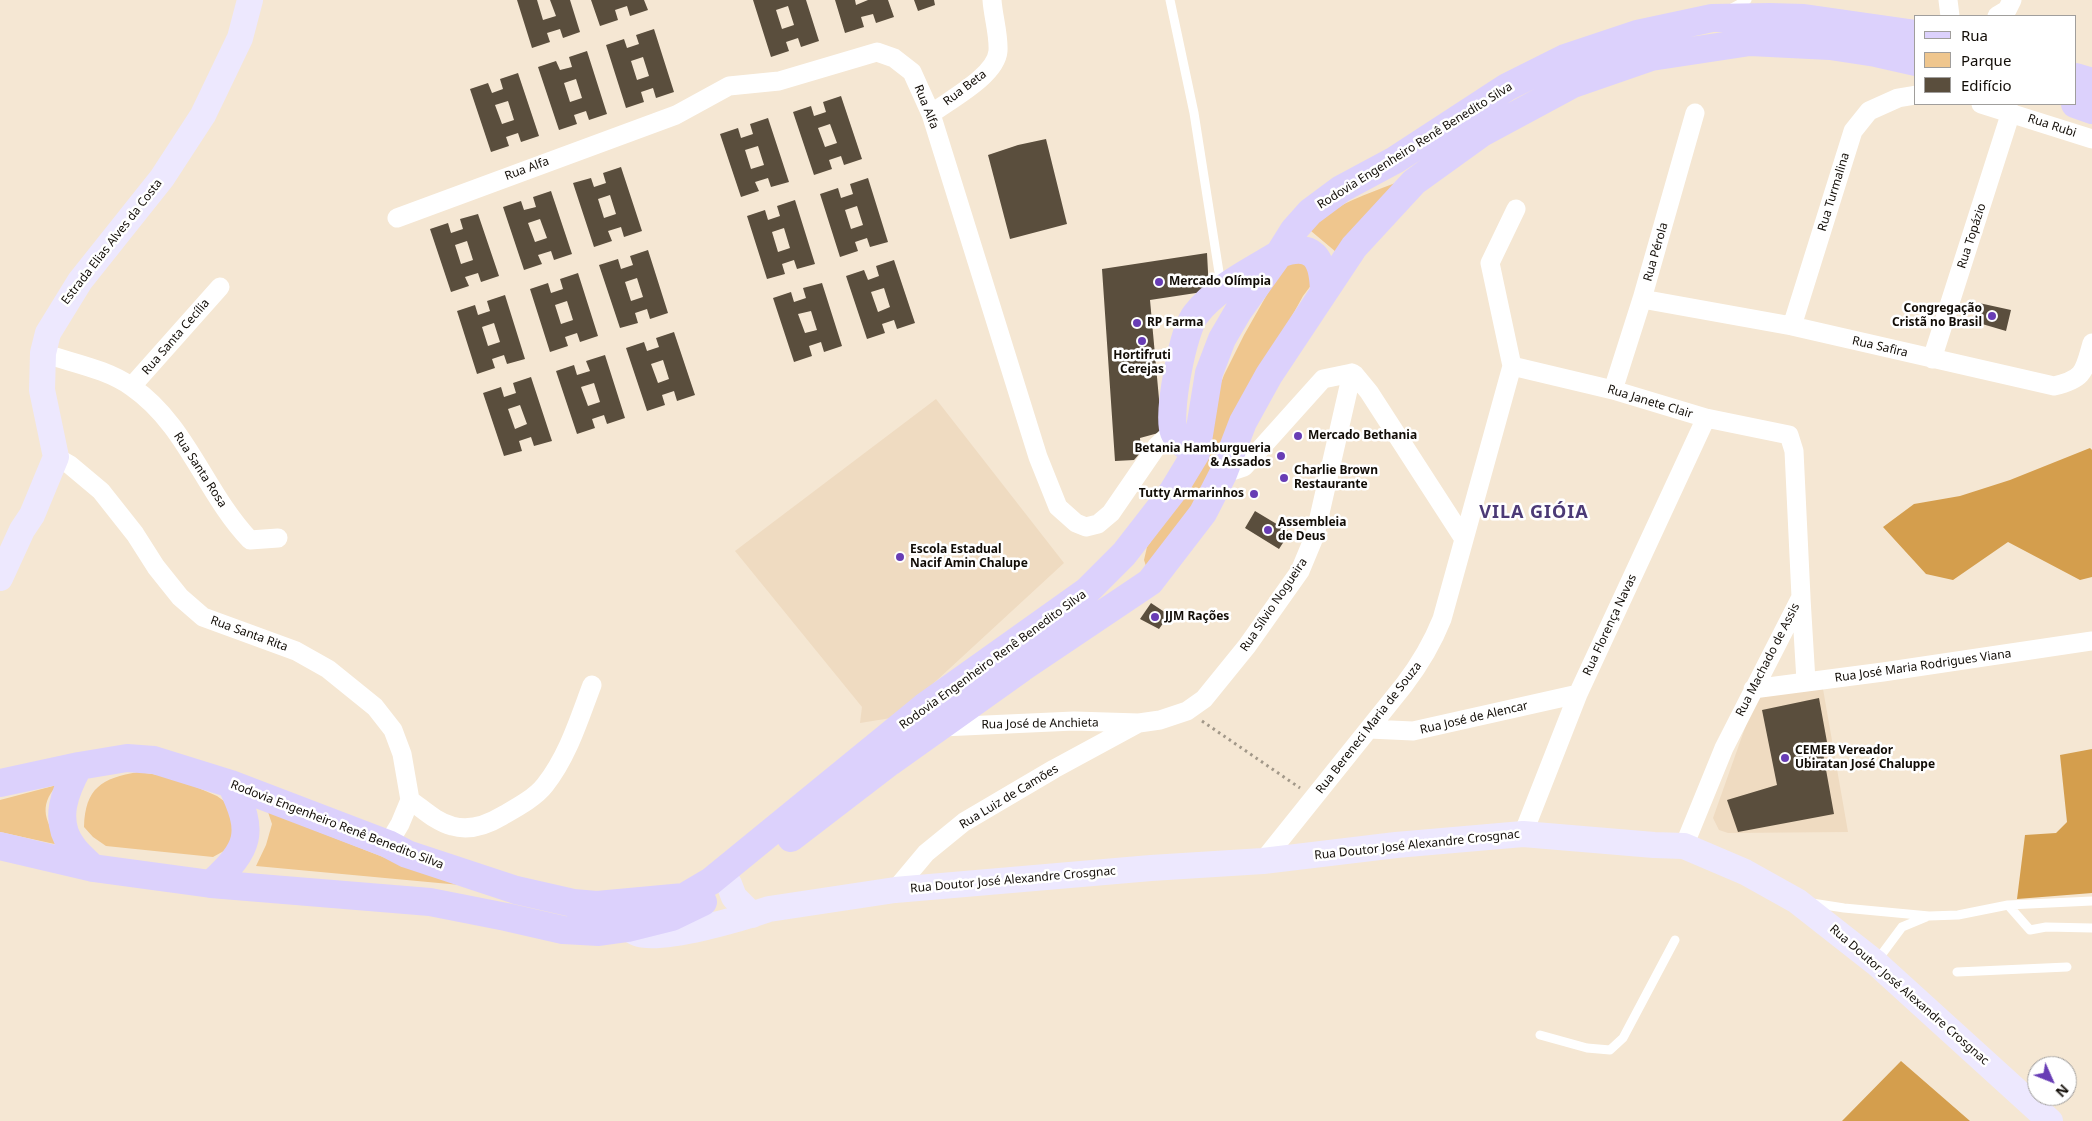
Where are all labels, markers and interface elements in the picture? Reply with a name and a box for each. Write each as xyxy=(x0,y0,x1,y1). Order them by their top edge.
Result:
legend xyxy=(1914,15,2077,105)
text: Rua xyxy=(1961,25,1988,45)
text: Parque xyxy=(1961,50,2011,70)
street label: Rua Beta xyxy=(941,67,989,109)
text: Edifício xyxy=(1961,75,2012,95)
street label: Rodovia Engenheiro Renê Benedito Silva xyxy=(1315,80,1515,212)
street label: Rua Alfa xyxy=(911,83,941,131)
street label: Rua Rubi xyxy=(2026,111,2078,141)
street label: Rua Turmalina xyxy=(1815,151,1853,233)
street label: Rua Alfa xyxy=(503,154,551,184)
street label: Estrada Elias Alves da Costa xyxy=(59,176,165,308)
street label: Rua Topázio xyxy=(1955,201,1989,271)
street label: Rua Pérola xyxy=(1641,221,1671,283)
place label: Mercado Olímpia xyxy=(1169,275,1271,289)
marker: Mercado Olímpia xyxy=(1153,276,1165,288)
street label: Rua Santa Cecília xyxy=(139,296,213,378)
place label: Congregação Cristã no Brasil xyxy=(1892,302,1982,330)
marker: Congregação Cristã no Brasil xyxy=(1986,310,1998,322)
place label: RP Farma xyxy=(1147,316,1203,330)
marker: RP Farma xyxy=(1131,317,1143,329)
street label: Rua Safira xyxy=(1851,334,1909,360)
marker: Hortifruti Cerejas xyxy=(1136,335,1148,347)
place label: Hortifruti Cerejas xyxy=(1113,349,1171,377)
street label: Rua Janete Clair xyxy=(1606,382,1694,422)
place label: Mercado Bethania xyxy=(1308,429,1417,443)
street label: Rua Santa Rosa xyxy=(170,430,230,510)
marker: Mercado Bethania xyxy=(1292,430,1304,442)
place label: Betania Hamburgueria & Assados xyxy=(1134,442,1271,470)
marker: Betania Hamburgueria & Assados xyxy=(1275,450,1287,462)
place label: Charlie Brown Restaurante xyxy=(1294,464,1378,492)
marker: Charlie Brown Restaurante xyxy=(1278,472,1290,484)
place label: Tutty Armarinhos xyxy=(1139,487,1244,501)
marker: Tutty Armarinhos xyxy=(1248,488,1260,500)
district label: VILA GIÓIA xyxy=(1478,502,1590,524)
place label: Assembleia de Deus xyxy=(1278,516,1346,544)
marker: Assembleia de Deus xyxy=(1262,524,1274,536)
place label: Escola Estadual Nacif Amin Chalupe xyxy=(910,543,1028,571)
marker: Escola Estadual Nacif Amin Chalupe xyxy=(894,551,906,563)
street label: Rua Sílvio Nogueira xyxy=(1237,556,1311,654)
street label: Rua Florença Navas xyxy=(1580,572,1640,678)
street label: Rodovia Engenheiro Renê Benedito Silva xyxy=(897,587,1089,733)
street label: Rua Machado de Assis xyxy=(1733,601,1803,719)
place label: JJM Rações xyxy=(1165,610,1229,624)
marker: JJM Rações xyxy=(1149,611,1161,623)
street label: Rua Santa Rita xyxy=(208,613,290,655)
street label: Rua José Maria Rodrigues Viana xyxy=(1834,646,2012,686)
street label: Rua Bereneci Maria de Souza xyxy=(1313,659,1425,797)
street label: Rua José de Alencar xyxy=(1419,699,1529,737)
street label: Rua José de Anchieta xyxy=(981,716,1099,732)
place label: CEMEB Vereador Ubiratan José Chaluppe xyxy=(1795,744,1935,772)
marker: CEMEB Vereador Ubiratan José Chaluppe xyxy=(1779,752,1791,764)
street label: Rua Luiz de Camões xyxy=(957,762,1061,832)
street label: Rodovia Engenheiro Renê Benedito Silva xyxy=(228,778,446,872)
street label: Rua Doutor José Alexandre Crosgnac xyxy=(1314,827,1520,863)
street label: Rua Doutor José Alexandre Crosgnac xyxy=(910,864,1116,896)
street label: Rua Doutor José Alexandre Crosgnac xyxy=(1826,922,1992,1068)
north arrow xyxy=(2027,1056,2077,1106)
text: N xyxy=(2052,1080,2073,1102)

